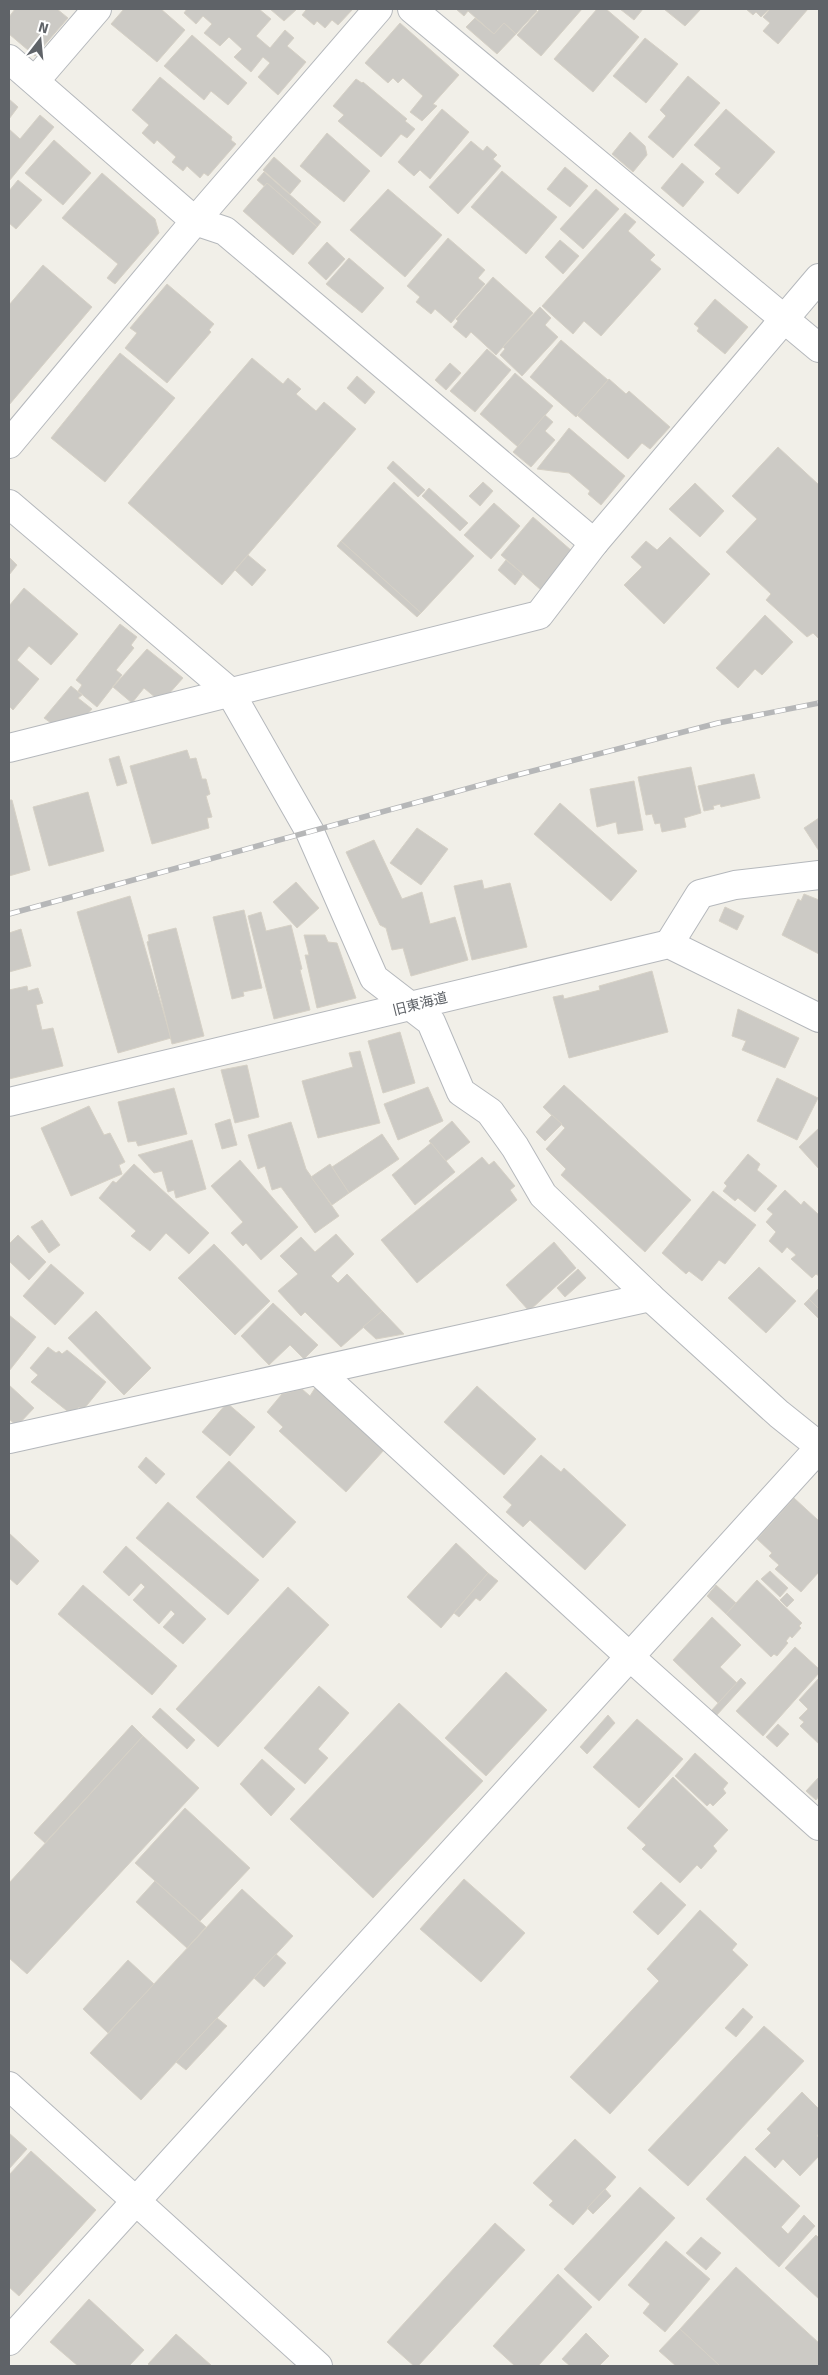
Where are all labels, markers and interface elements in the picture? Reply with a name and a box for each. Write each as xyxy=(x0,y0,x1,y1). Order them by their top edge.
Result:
north arrow xyxy=(15,15,65,65)
text: N xyxy=(36,18,50,37)
street label: 旧東海道 xyxy=(391,989,449,1019)

